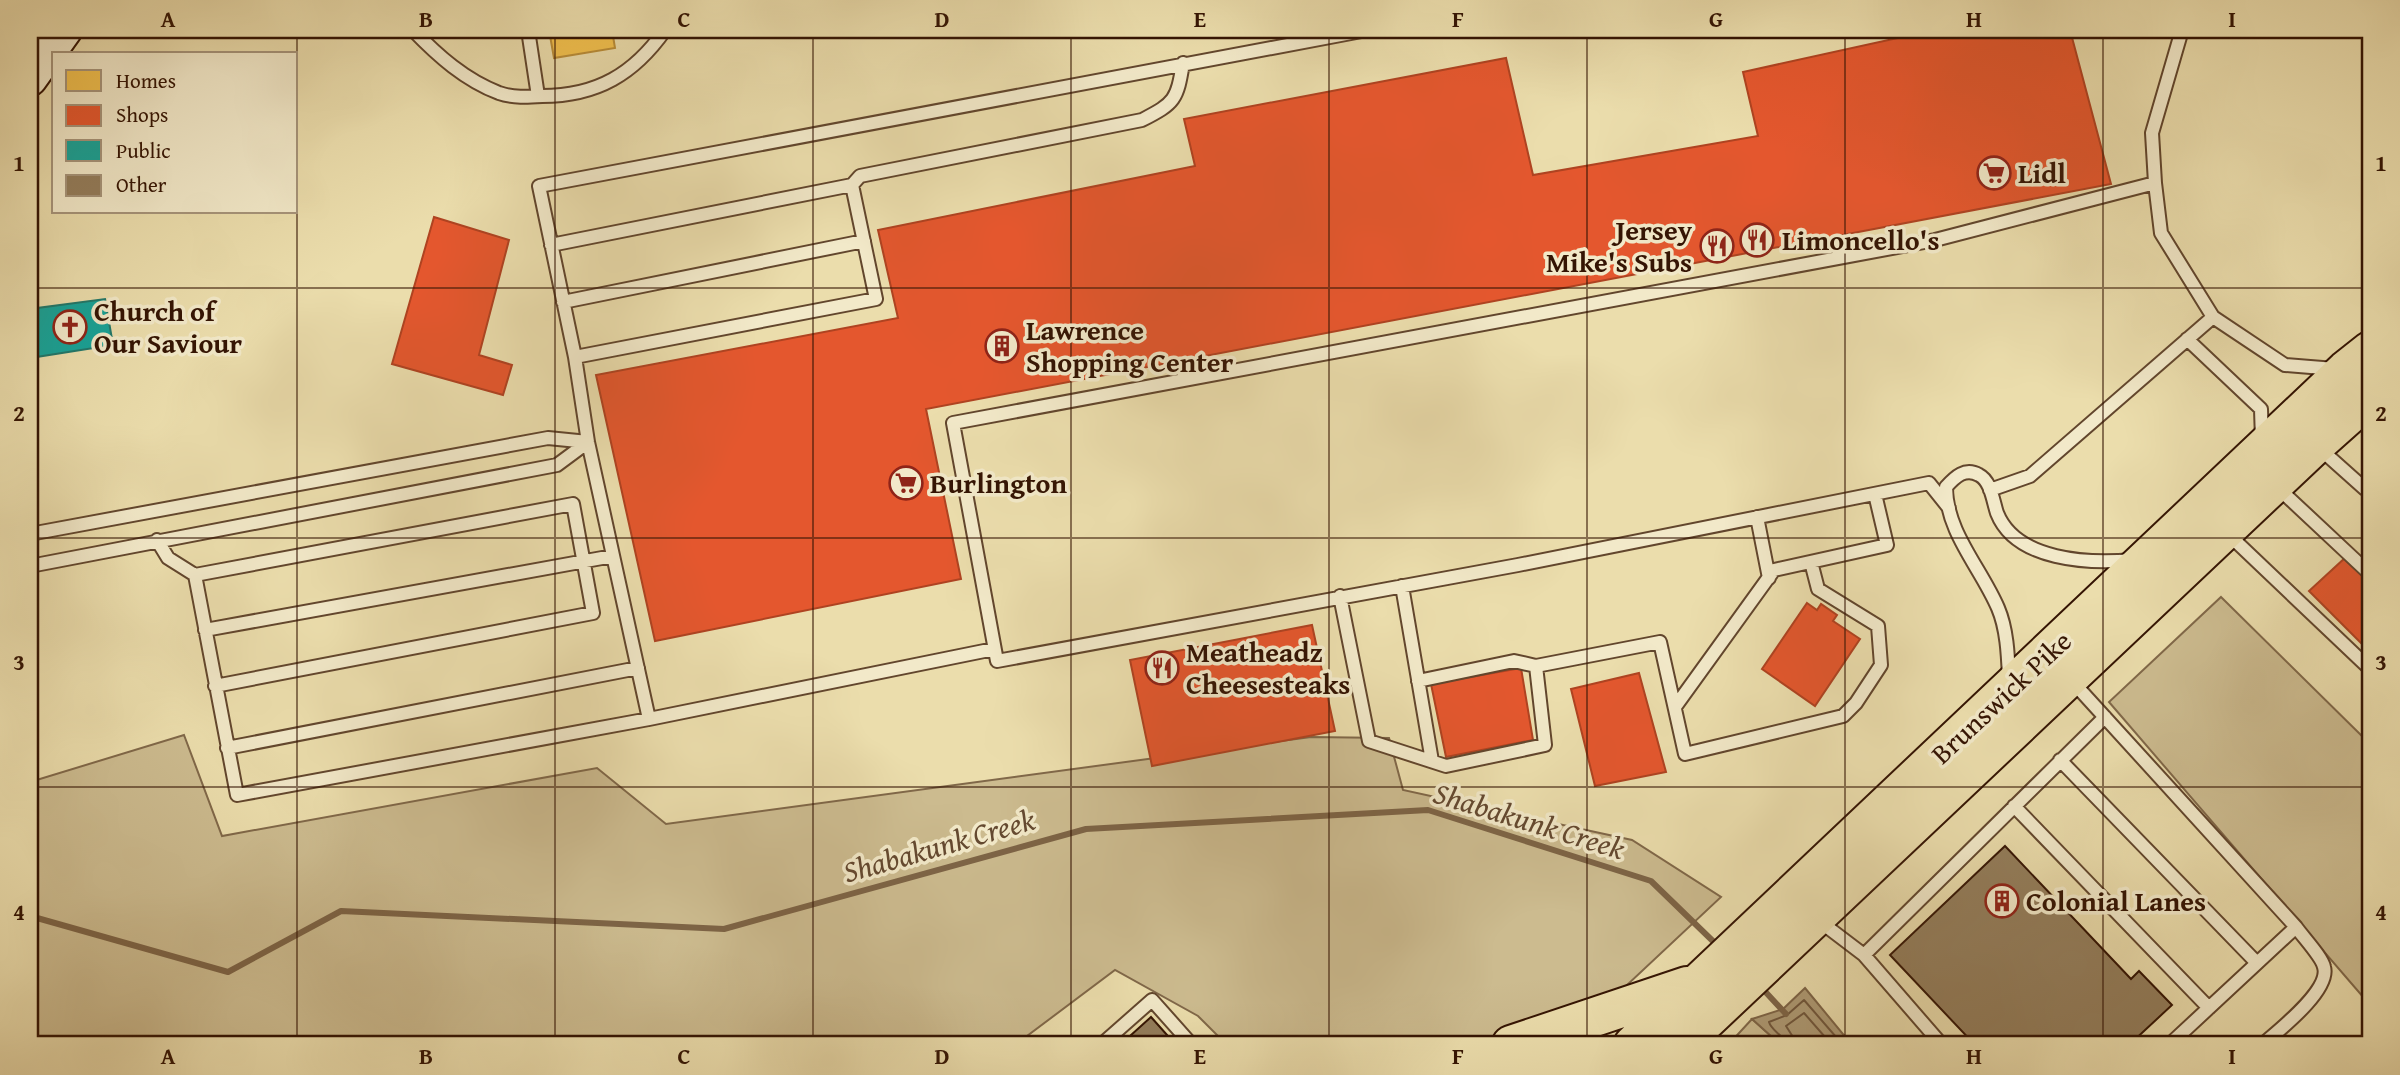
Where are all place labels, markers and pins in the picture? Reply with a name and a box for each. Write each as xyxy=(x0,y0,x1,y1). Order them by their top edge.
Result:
place label: Lidl xyxy=(2018,152,2066,193)
supermarket icon: Lidl xyxy=(1975,154,2013,192)
place label: Jersey Mike's Subs xyxy=(1546,209,1693,282)
place label: Limoncello's xyxy=(1782,219,1939,260)
restaurant icon: Limoncello's xyxy=(1738,221,1776,259)
restaurant icon: Jersey Mike's Subs xyxy=(1698,227,1736,265)
place label: Church of Our Saviour xyxy=(94,290,242,363)
church icon: Church of Our Saviour xyxy=(51,308,89,346)
place label: Lawrence Shopping Center xyxy=(1026,309,1234,382)
building icon: Lawrence Shopping Center xyxy=(983,327,1021,365)
place label: Burlington xyxy=(930,462,1067,503)
supermarket icon: Burlington xyxy=(887,464,925,502)
place label: Meatheadz Cheesesteaks xyxy=(1186,631,1350,704)
restaurant icon: Meatheadz Cheesesteaks xyxy=(1143,649,1181,687)
place label: Colonial Lanes xyxy=(2026,880,2206,921)
building icon: Colonial Lanes xyxy=(1983,882,2021,920)

